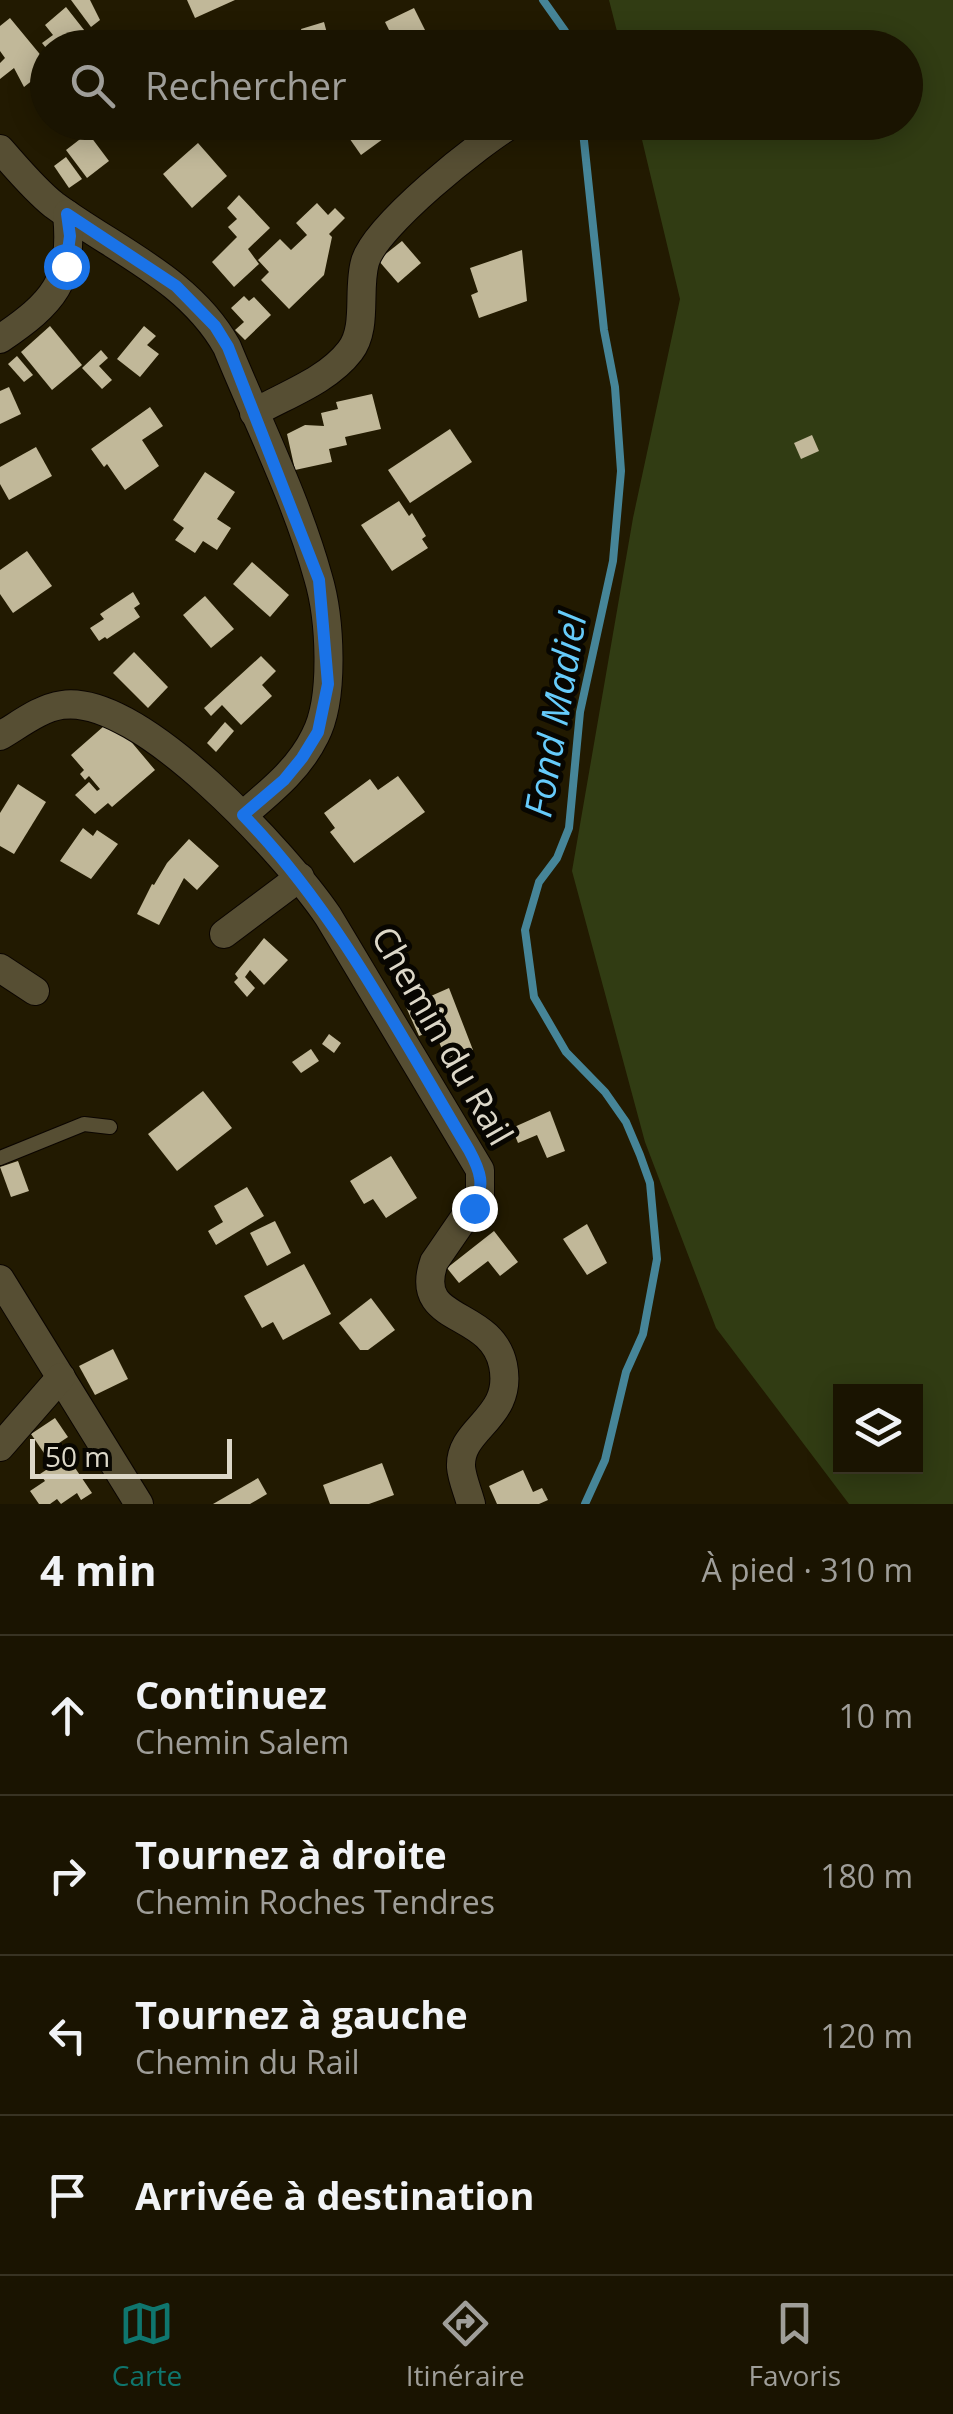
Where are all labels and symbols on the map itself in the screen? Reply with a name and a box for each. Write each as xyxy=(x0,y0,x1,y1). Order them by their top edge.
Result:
route start xyxy=(44,244,90,290)
water label: Fond Madiel xyxy=(510,607,598,821)
street label: Chemin du Rail xyxy=(362,917,525,1153)
route end xyxy=(452,1186,498,1232)
scale bar xyxy=(30,1434,232,1478)

